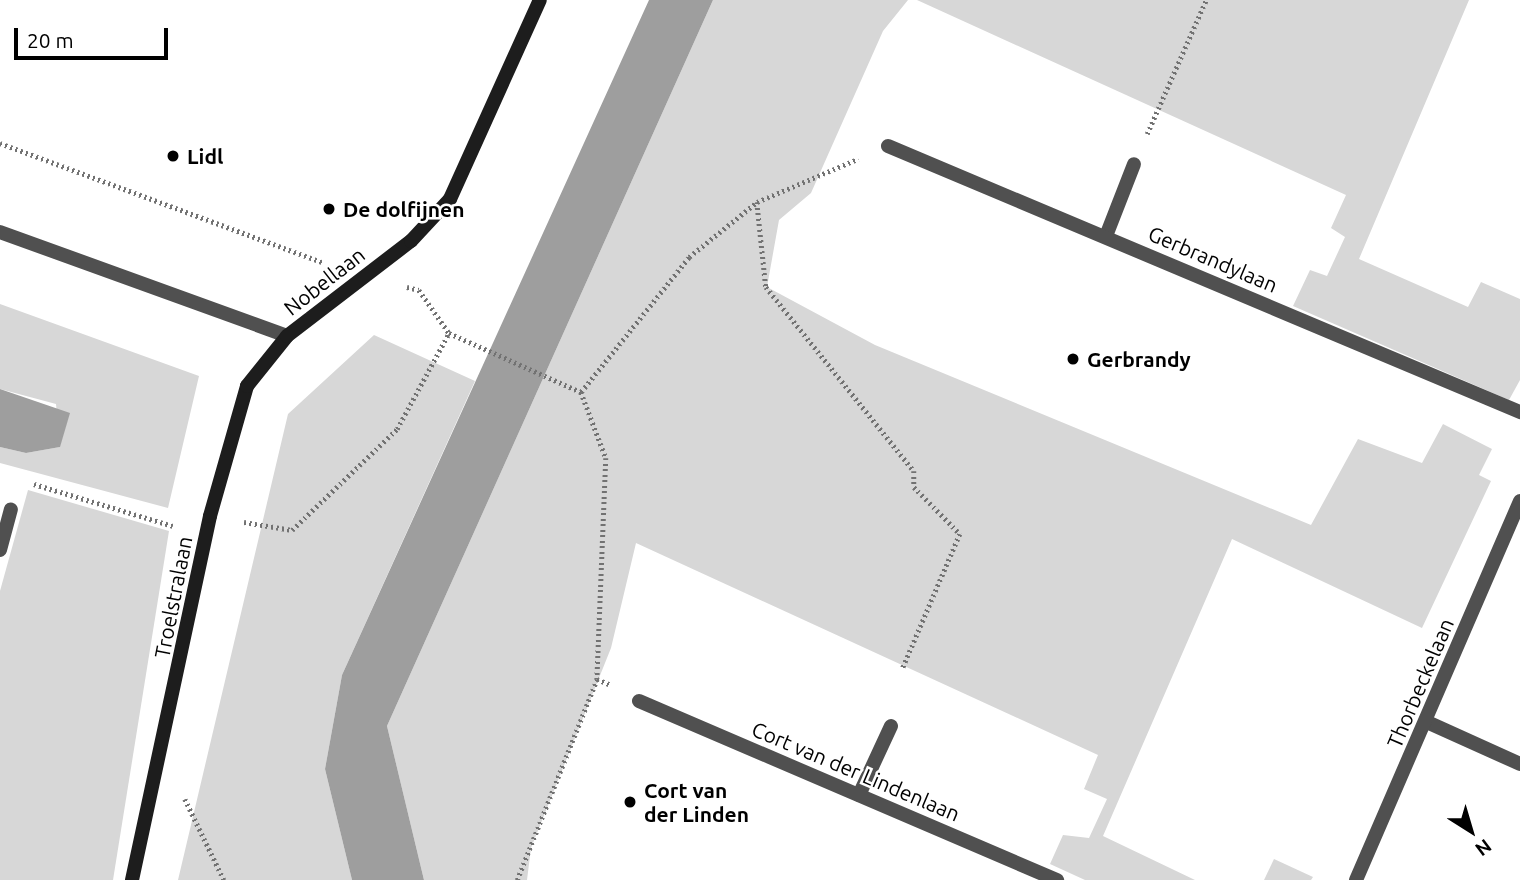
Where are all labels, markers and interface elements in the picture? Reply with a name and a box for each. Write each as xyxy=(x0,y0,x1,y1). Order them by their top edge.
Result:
scale bar xyxy=(18,14,172,58)
text: 20 m xyxy=(27,28,74,52)
place label: Lidl xyxy=(187,143,223,169)
marker: Lidl xyxy=(165,148,181,164)
place label: De dolfijnen xyxy=(343,196,464,222)
marker: De dolfijnen xyxy=(321,201,337,217)
street label: Gerbrandylaan xyxy=(1145,220,1281,298)
street label: Nobellaan xyxy=(279,242,369,320)
place label: Gerbrandy xyxy=(1087,346,1191,372)
marker: Gerbrandy xyxy=(1065,351,1081,367)
street label: Troelstralaan xyxy=(149,534,197,660)
street label: Thorbeckelaan xyxy=(1381,614,1459,752)
street label: Cort van der Lindenlaan xyxy=(748,716,964,826)
place label: Cort van der Linden xyxy=(644,777,749,827)
marker: Cort van der Linden xyxy=(622,794,638,810)
north arrow xyxy=(1436,796,1506,866)
text: N xyxy=(1471,835,1496,861)

